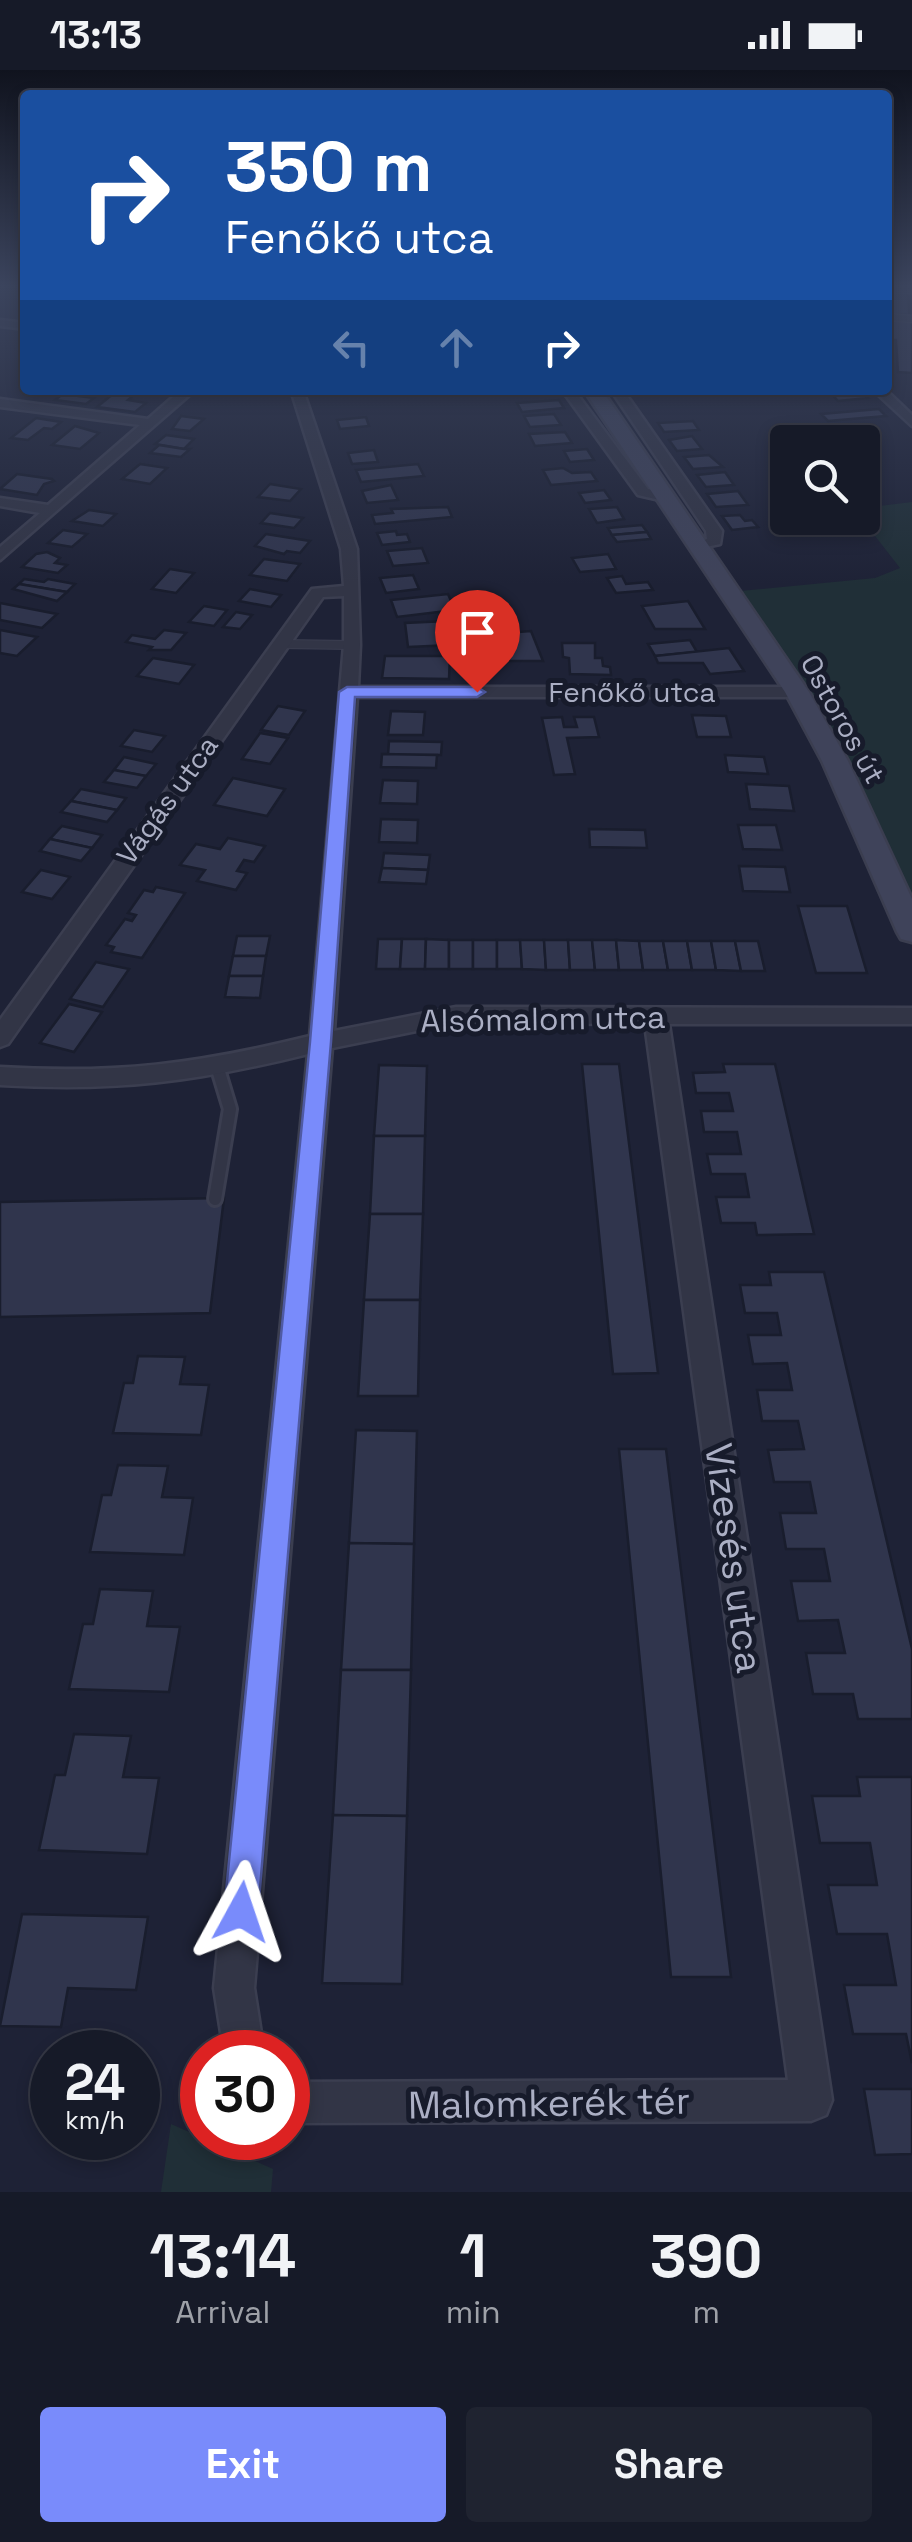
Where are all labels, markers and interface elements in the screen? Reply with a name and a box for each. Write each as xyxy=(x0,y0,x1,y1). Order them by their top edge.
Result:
text: 13:13 xyxy=(50,11,142,59)
text: 350 m xyxy=(225,122,432,211)
icon: right xyxy=(60,130,190,260)
text: Fenőkő utca xyxy=(225,209,494,266)
icon: left xyxy=(324,320,379,375)
icon: ahead xyxy=(429,320,484,375)
icon: right xyxy=(534,320,589,375)
map controls xyxy=(770,425,880,535)
button: search xyxy=(770,425,880,535)
pin xyxy=(435,590,520,693)
icon: arrive xyxy=(450,605,505,660)
street label: Ostoros út xyxy=(793,648,893,790)
street label: Fenőkő utca xyxy=(548,674,716,710)
street label: Vágás utca xyxy=(108,729,226,871)
street label: Alsómalom utca xyxy=(420,997,666,1041)
street label: Vízesés utca xyxy=(694,1440,774,1676)
position arrow xyxy=(189,1860,293,1964)
speed limit sign: 30 xyxy=(180,2030,310,2160)
text: 24 xyxy=(65,2051,125,2115)
street label: Malomkerék tér xyxy=(408,2077,690,2129)
text: km/h xyxy=(65,2104,125,2136)
text: 13:14 xyxy=(149,2218,296,2295)
text: 1 xyxy=(460,2218,487,2295)
text: 390 xyxy=(650,2218,763,2295)
text: Arrival xyxy=(175,2292,270,2332)
text: min xyxy=(446,2292,501,2332)
text: m xyxy=(693,2292,720,2332)
button: Exit xyxy=(40,2407,446,2522)
button: Share xyxy=(466,2407,872,2522)

